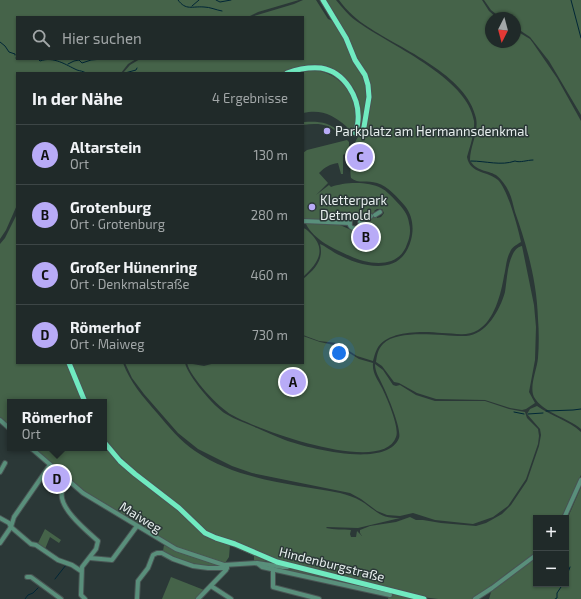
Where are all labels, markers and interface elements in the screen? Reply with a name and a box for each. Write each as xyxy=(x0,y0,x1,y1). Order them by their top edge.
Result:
north arrow xyxy=(485,12,521,48)
search box xyxy=(16,16,304,60)
icon: search xyxy=(30,27,52,49)
text: Hier suchen xyxy=(62,29,142,47)
text: In der Nähe xyxy=(32,88,123,108)
text: 4 Ergebnisse xyxy=(212,90,288,106)
place label: Parkplatz am Hermannsdenkmal xyxy=(335,123,528,139)
marker: Parkplatz am Hermannsdenkmal xyxy=(322,126,332,136)
text: Altarstein xyxy=(70,138,141,156)
pin: C xyxy=(347,142,373,172)
text: A xyxy=(41,147,49,163)
text: 130 m xyxy=(253,147,288,163)
text: Ort xyxy=(70,156,89,172)
place label: Kletterpark Detmold xyxy=(320,192,388,223)
text: Grotenburg xyxy=(70,198,151,216)
marker: Kletterpark Detmold xyxy=(307,202,317,212)
text: B xyxy=(41,207,49,223)
text: 280 m xyxy=(251,207,288,223)
text: Ort · Grotenburg xyxy=(70,216,165,232)
pin: B xyxy=(353,222,379,252)
text: Großer Hünenring xyxy=(70,258,197,276)
text: C xyxy=(41,267,49,283)
text: 460 m xyxy=(250,267,288,283)
text: Ort · Denkmalstraße xyxy=(70,276,190,292)
text: Römerhof xyxy=(70,318,140,336)
text: D xyxy=(41,327,49,343)
text: 730 m xyxy=(252,327,288,343)
text: Ort · Maiweg xyxy=(70,336,144,352)
your location xyxy=(329,343,349,363)
pin: A xyxy=(280,367,306,397)
popup xyxy=(7,399,107,451)
text: Römerhof xyxy=(22,408,92,426)
text: Ort xyxy=(22,426,41,442)
pin: D xyxy=(44,464,70,494)
street label: Maiweg xyxy=(117,498,165,536)
map controls xyxy=(533,515,569,587)
button: + xyxy=(533,515,569,551)
street label: Hindenburgstraße xyxy=(278,543,387,585)
button: − xyxy=(533,551,569,587)

